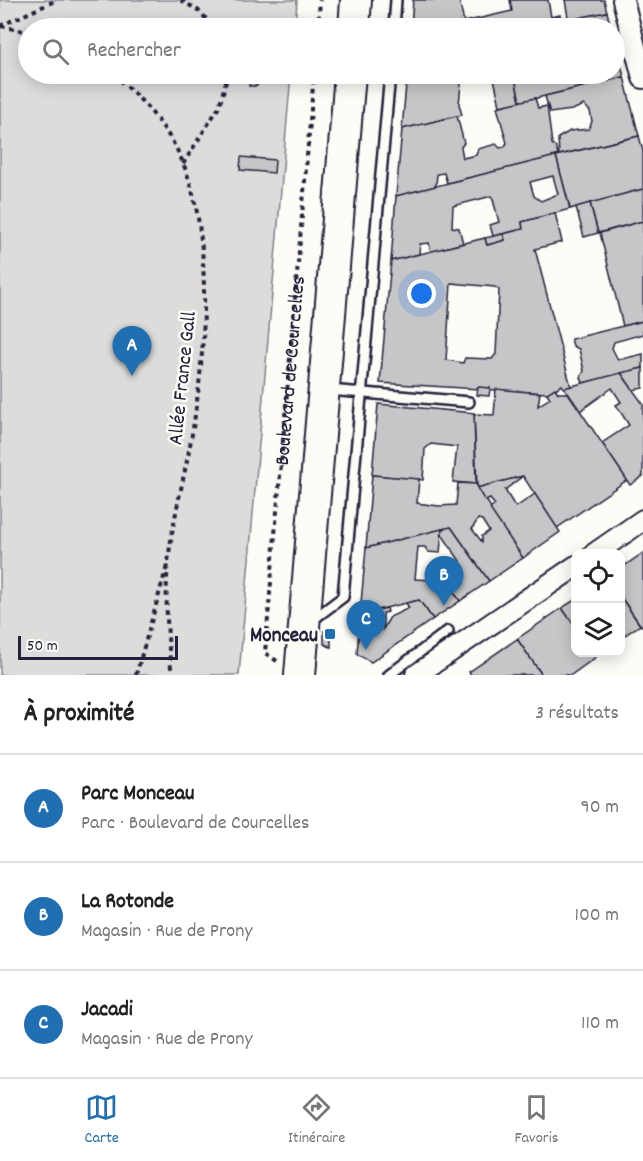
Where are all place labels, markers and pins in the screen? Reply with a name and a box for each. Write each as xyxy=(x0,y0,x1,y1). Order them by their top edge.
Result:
pin: A xyxy=(112,326,152,376)
pin: B xyxy=(424,556,464,606)
pin: C xyxy=(346,600,386,650)
place label: Monceau xyxy=(250,622,318,652)
marker: Monceau xyxy=(323,627,337,641)

